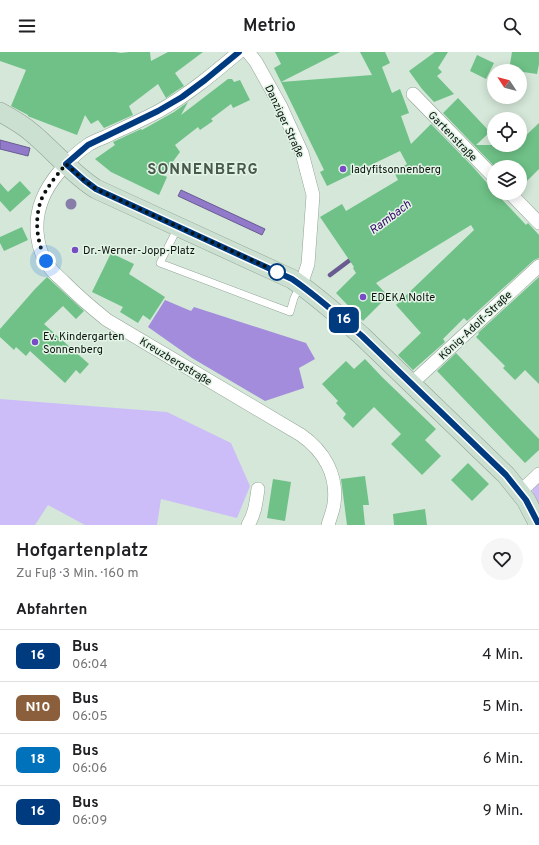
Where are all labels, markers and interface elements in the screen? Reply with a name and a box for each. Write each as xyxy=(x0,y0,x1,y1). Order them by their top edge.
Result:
icon: menu xyxy=(16,15,38,37)
text: Metrio xyxy=(243,15,296,38)
icon: search xyxy=(501,15,523,37)
north arrow xyxy=(487,64,527,104)
map controls xyxy=(487,64,527,200)
street label: Danziger Straße xyxy=(261,83,307,160)
street label: Gartenstraße xyxy=(425,109,480,165)
button: locate xyxy=(487,112,527,152)
button: layers xyxy=(487,160,527,200)
district label: SONNENBERG xyxy=(147,161,259,180)
place label: ladyfitsonnenberg xyxy=(351,163,441,177)
marker: ladyfitsonnenberg xyxy=(338,164,348,174)
water label: Rambach xyxy=(366,196,415,239)
place label: Dr.-Werner-Jopp-Platz xyxy=(83,244,195,258)
marker: Dr.-Werner-Jopp-Platz xyxy=(70,245,80,255)
your location xyxy=(36,251,56,271)
unlabelled marker xyxy=(268,263,286,281)
street label: König-Adolf-Straße xyxy=(436,288,515,363)
place label: EDEKA Nolte xyxy=(371,291,435,305)
marker: EDEKA Nolte xyxy=(358,292,368,302)
line badge: 16 xyxy=(326,307,362,333)
text: 16 xyxy=(337,311,351,328)
place label: Ev. Kindergarten Sonnenberg xyxy=(43,330,125,357)
street label: Kreuzbergstraße xyxy=(137,335,214,389)
marker: Ev. Kindergarten Sonnenberg xyxy=(30,337,40,347)
button: heart xyxy=(481,538,523,580)
text: Hofgartenplatz xyxy=(16,539,148,563)
text: Zu Fuß · 3 Min. · 160 m xyxy=(16,566,138,582)
text: Abfahrten xyxy=(16,601,87,620)
text: Bus xyxy=(72,638,99,657)
text: 4 Min. xyxy=(482,646,523,665)
text: 16 xyxy=(31,647,45,664)
text: 06:04 xyxy=(72,657,107,673)
text: Bus xyxy=(72,690,99,709)
text: 5 Min. xyxy=(482,698,523,717)
text: N10 xyxy=(26,699,50,716)
text: 06:05 xyxy=(72,709,107,725)
text: Bus xyxy=(72,742,99,761)
text: 6 Min. xyxy=(483,750,523,769)
text: 18 xyxy=(31,751,45,768)
text: 06:06 xyxy=(72,761,107,777)
text: Bus xyxy=(72,794,99,813)
text: 9 Min. xyxy=(483,802,523,821)
text: 16 xyxy=(31,803,45,820)
text: 06:09 xyxy=(72,813,107,829)

